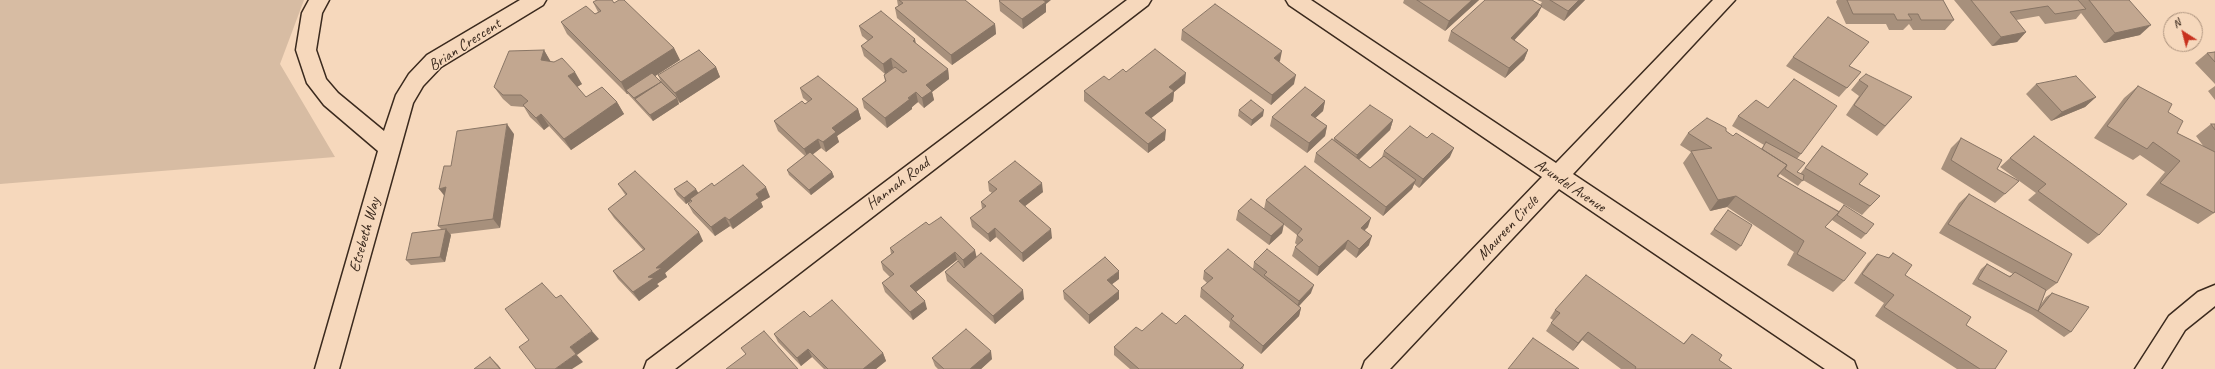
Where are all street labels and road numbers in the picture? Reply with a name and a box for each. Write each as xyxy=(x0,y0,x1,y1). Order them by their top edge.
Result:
street label: Brian Crescent xyxy=(425,15,505,75)
street label: Hannah Road xyxy=(862,154,934,214)
street label: Arundel Avenue xyxy=(1531,155,1609,217)
street label: Maureen Circle xyxy=(1473,192,1543,264)
street label: Etsebeth Way xyxy=(345,196,385,274)

